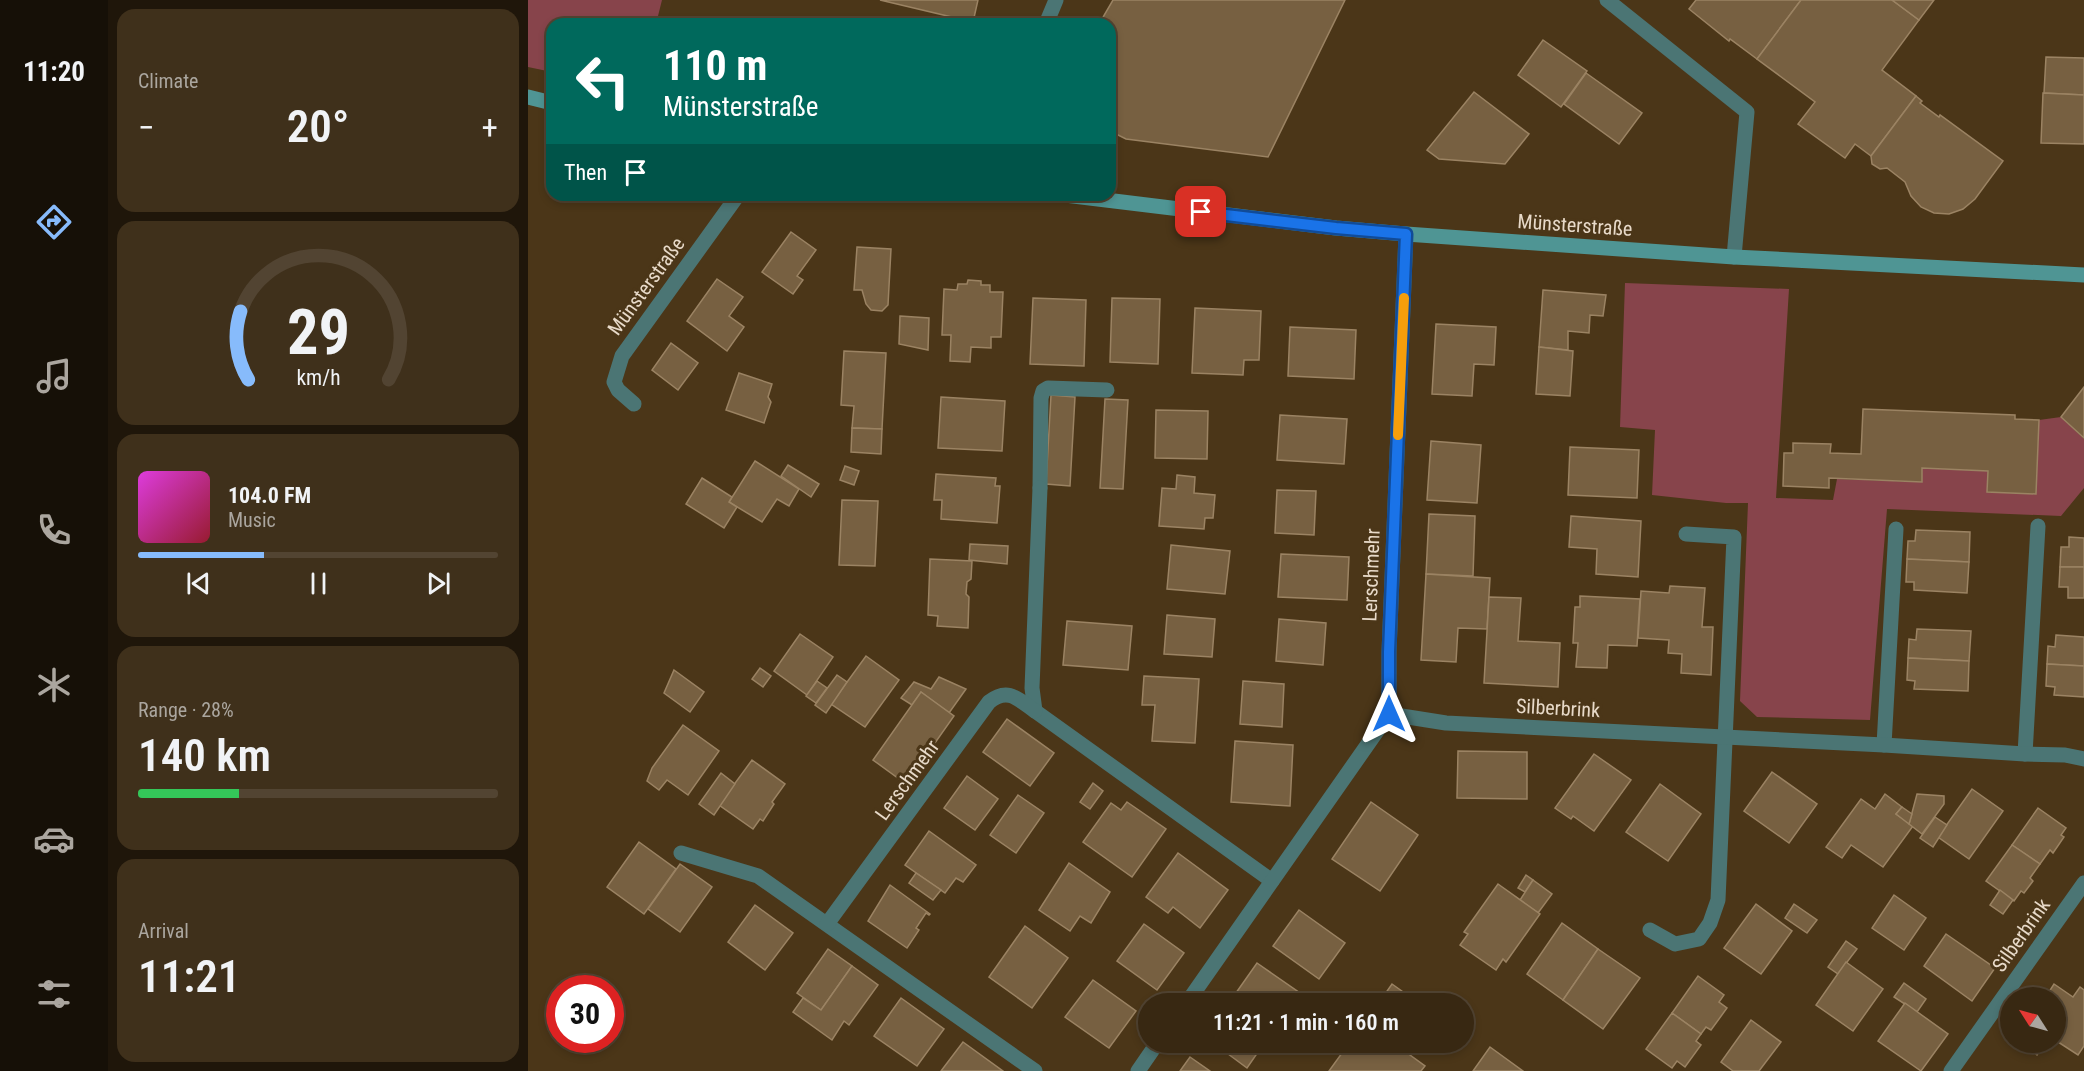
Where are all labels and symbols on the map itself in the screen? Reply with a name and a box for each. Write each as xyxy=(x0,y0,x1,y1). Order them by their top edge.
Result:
pin xyxy=(1175,186,1226,237)
street label: Münsterstraße xyxy=(1517,209,1633,241)
street label: Münsterstraße xyxy=(602,232,690,340)
street label: Lerschmehr xyxy=(1357,528,1385,622)
position arrow xyxy=(1357,682,1421,746)
street label: Silberbrink xyxy=(1515,694,1601,722)
street label: Lerschmehr xyxy=(870,735,944,825)
street label: Silberbrink xyxy=(1987,894,2055,976)
speed limit sign: 30 xyxy=(546,975,624,1053)
north arrow xyxy=(2000,987,2066,1053)

